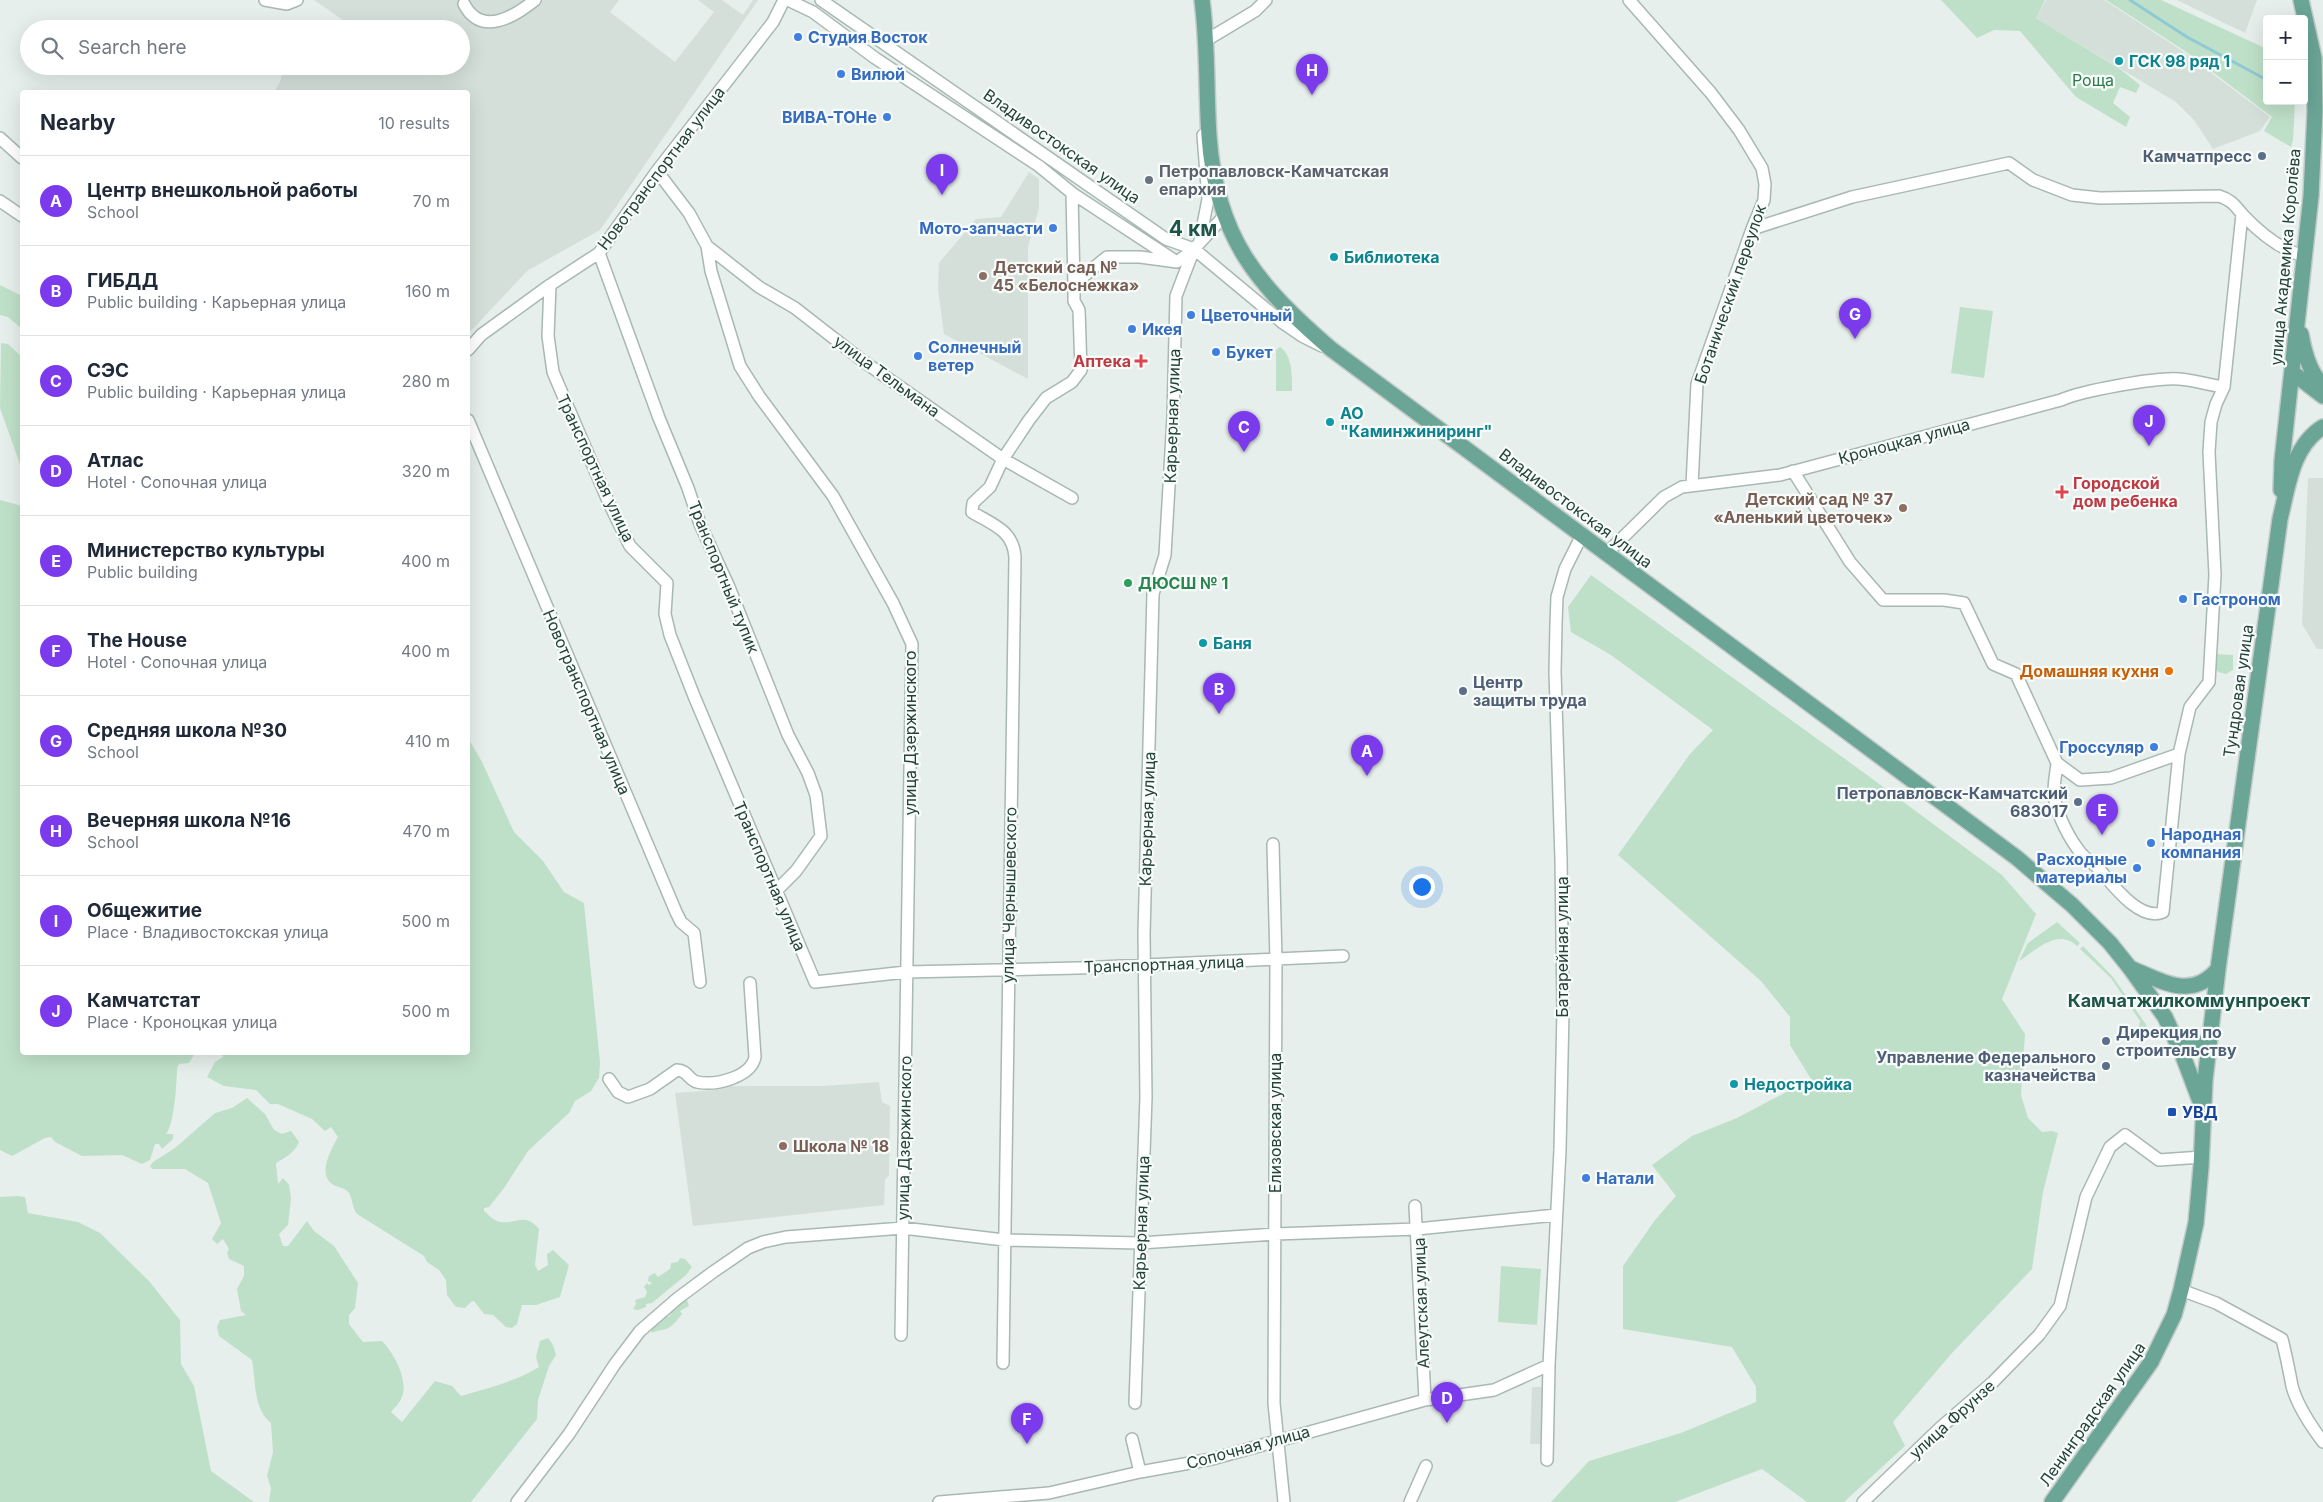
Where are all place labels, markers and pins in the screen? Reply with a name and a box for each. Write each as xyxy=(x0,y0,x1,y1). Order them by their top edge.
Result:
place label: Студия Восток xyxy=(808,27,928,47)
marker: Студия Восток xyxy=(792,31,804,43)
place label: ГСК 98 ряд 1 xyxy=(2129,51,2230,71)
pin: H xyxy=(1296,54,1328,95)
marker: ГСК 98 ряд 1 xyxy=(2113,55,2125,67)
place label: Вилюй xyxy=(851,64,905,84)
marker: Вилюй xyxy=(835,68,847,80)
place label: ВИВА-ТОНе xyxy=(782,107,877,127)
marker: ВИВА-ТОНе xyxy=(881,111,893,123)
place label: Камчатпресс xyxy=(2143,146,2252,166)
marker: Камчатпресс xyxy=(2256,150,2268,162)
pin: I xyxy=(926,154,958,195)
place label: Петропавловск-Камчатская епархия xyxy=(1159,161,1389,199)
marker: Петропавловск-Камчатская епархия xyxy=(1143,174,1155,186)
place label: Мото-запчасти xyxy=(919,218,1043,238)
marker: Мото-запчасти xyxy=(1047,222,1059,234)
place label: Библиотека xyxy=(1344,247,1439,267)
marker: Библиотека xyxy=(1328,251,1340,263)
place label: Детский сад № 45 «Белоснежка» xyxy=(993,257,1139,295)
marker: Детский сад № 45 «Белоснежка» xyxy=(977,270,989,282)
pin: G xyxy=(1839,298,1871,339)
place label: Цветочный xyxy=(1201,305,1292,325)
marker: Цветочный xyxy=(1185,309,1197,321)
place label: Икея xyxy=(1142,319,1182,339)
marker: Икея xyxy=(1126,323,1138,335)
place label: Солнечный ветер xyxy=(928,337,1021,375)
place label: Букет xyxy=(1226,342,1273,362)
marker: Букет xyxy=(1210,346,1222,358)
marker: Солнечный ветер xyxy=(912,350,924,362)
place label: Аптека xyxy=(1073,351,1131,371)
marker: Аптека xyxy=(1135,355,1147,367)
place label: АО "Каминжиниринг" xyxy=(1340,403,1492,441)
pin: J xyxy=(2133,405,2165,446)
pin: C xyxy=(1228,411,1260,452)
marker: АО "Каминжиниринг" xyxy=(1324,416,1336,428)
place label: Городской дом ребенка xyxy=(2073,473,2178,511)
marker: Городской дом ребенка xyxy=(2055,485,2069,499)
place label: Детский сад № 37 «Аленький цветочек» xyxy=(1713,489,1893,527)
marker: Детский сад № 37 «Аленький цветочек» xyxy=(1897,502,1909,514)
place label: ДЮСШ № 1 xyxy=(1138,573,1228,593)
marker: ДЮСШ № 1 xyxy=(1122,577,1134,589)
place label: Гастроном xyxy=(2193,589,2281,609)
marker: Гастроном xyxy=(2177,593,2189,605)
place label: Баня xyxy=(1213,633,1252,653)
marker: Баня xyxy=(1197,637,1209,649)
place label: Домашняя кухня xyxy=(2019,661,2159,681)
marker: Домашняя кухня xyxy=(2163,665,2175,677)
place label: Центр защиты труда xyxy=(1473,672,1587,710)
pin: B xyxy=(1203,673,1235,714)
marker: Центр защиты труда xyxy=(1457,685,1469,697)
pin: A xyxy=(1351,735,1383,776)
place label: Гроссуляр xyxy=(2059,737,2144,757)
marker: Гроссуляр xyxy=(2148,741,2160,753)
place label: Петропавловск-Камчатский 683017 xyxy=(1837,783,2068,821)
pin: E xyxy=(2086,794,2118,835)
marker: Петропавловск-Камчатский 683017 xyxy=(2072,796,2084,808)
place label: Народная компания xyxy=(2161,824,2241,862)
marker: Народная компания xyxy=(2145,837,2157,849)
place label: Расходные материалы xyxy=(2036,849,2127,887)
marker: Расходные материалы xyxy=(2131,862,2143,874)
place label: Дирекция по строительству xyxy=(2116,1022,2237,1060)
marker: Дирекция по строительству xyxy=(2100,1035,2112,1047)
place label: Управление Федерального казначейства xyxy=(1876,1047,2096,1085)
marker: Управление Федерального казначейства xyxy=(2100,1060,2112,1072)
place label: Недостройка xyxy=(1744,1074,1852,1094)
marker: Недостройка xyxy=(1728,1078,1740,1090)
place label: УВД xyxy=(2182,1102,2218,1122)
marker: УВД xyxy=(2166,1106,2178,1118)
place label: Школа № 18 xyxy=(793,1136,889,1156)
marker: Школа № 18 xyxy=(777,1140,789,1152)
place label: Натали xyxy=(1596,1168,1654,1188)
marker: Натали xyxy=(1580,1172,1592,1184)
pin: D xyxy=(1431,1382,1463,1423)
pin: F xyxy=(1011,1403,1043,1444)

